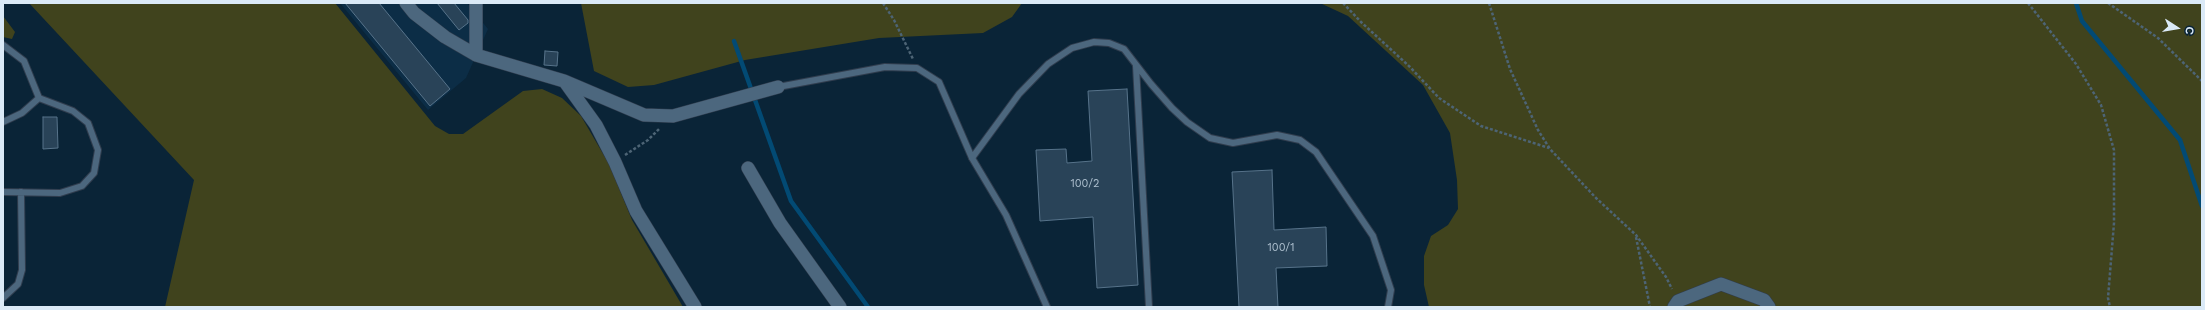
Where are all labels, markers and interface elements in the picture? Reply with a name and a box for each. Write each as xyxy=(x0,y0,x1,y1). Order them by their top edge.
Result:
north arrow xyxy=(2157,8,2197,48)
text: С xyxy=(2182,25,2196,36)
house number: 100/2 xyxy=(1070,177,1100,191)
house number: 100/1 xyxy=(1268,241,1294,255)

